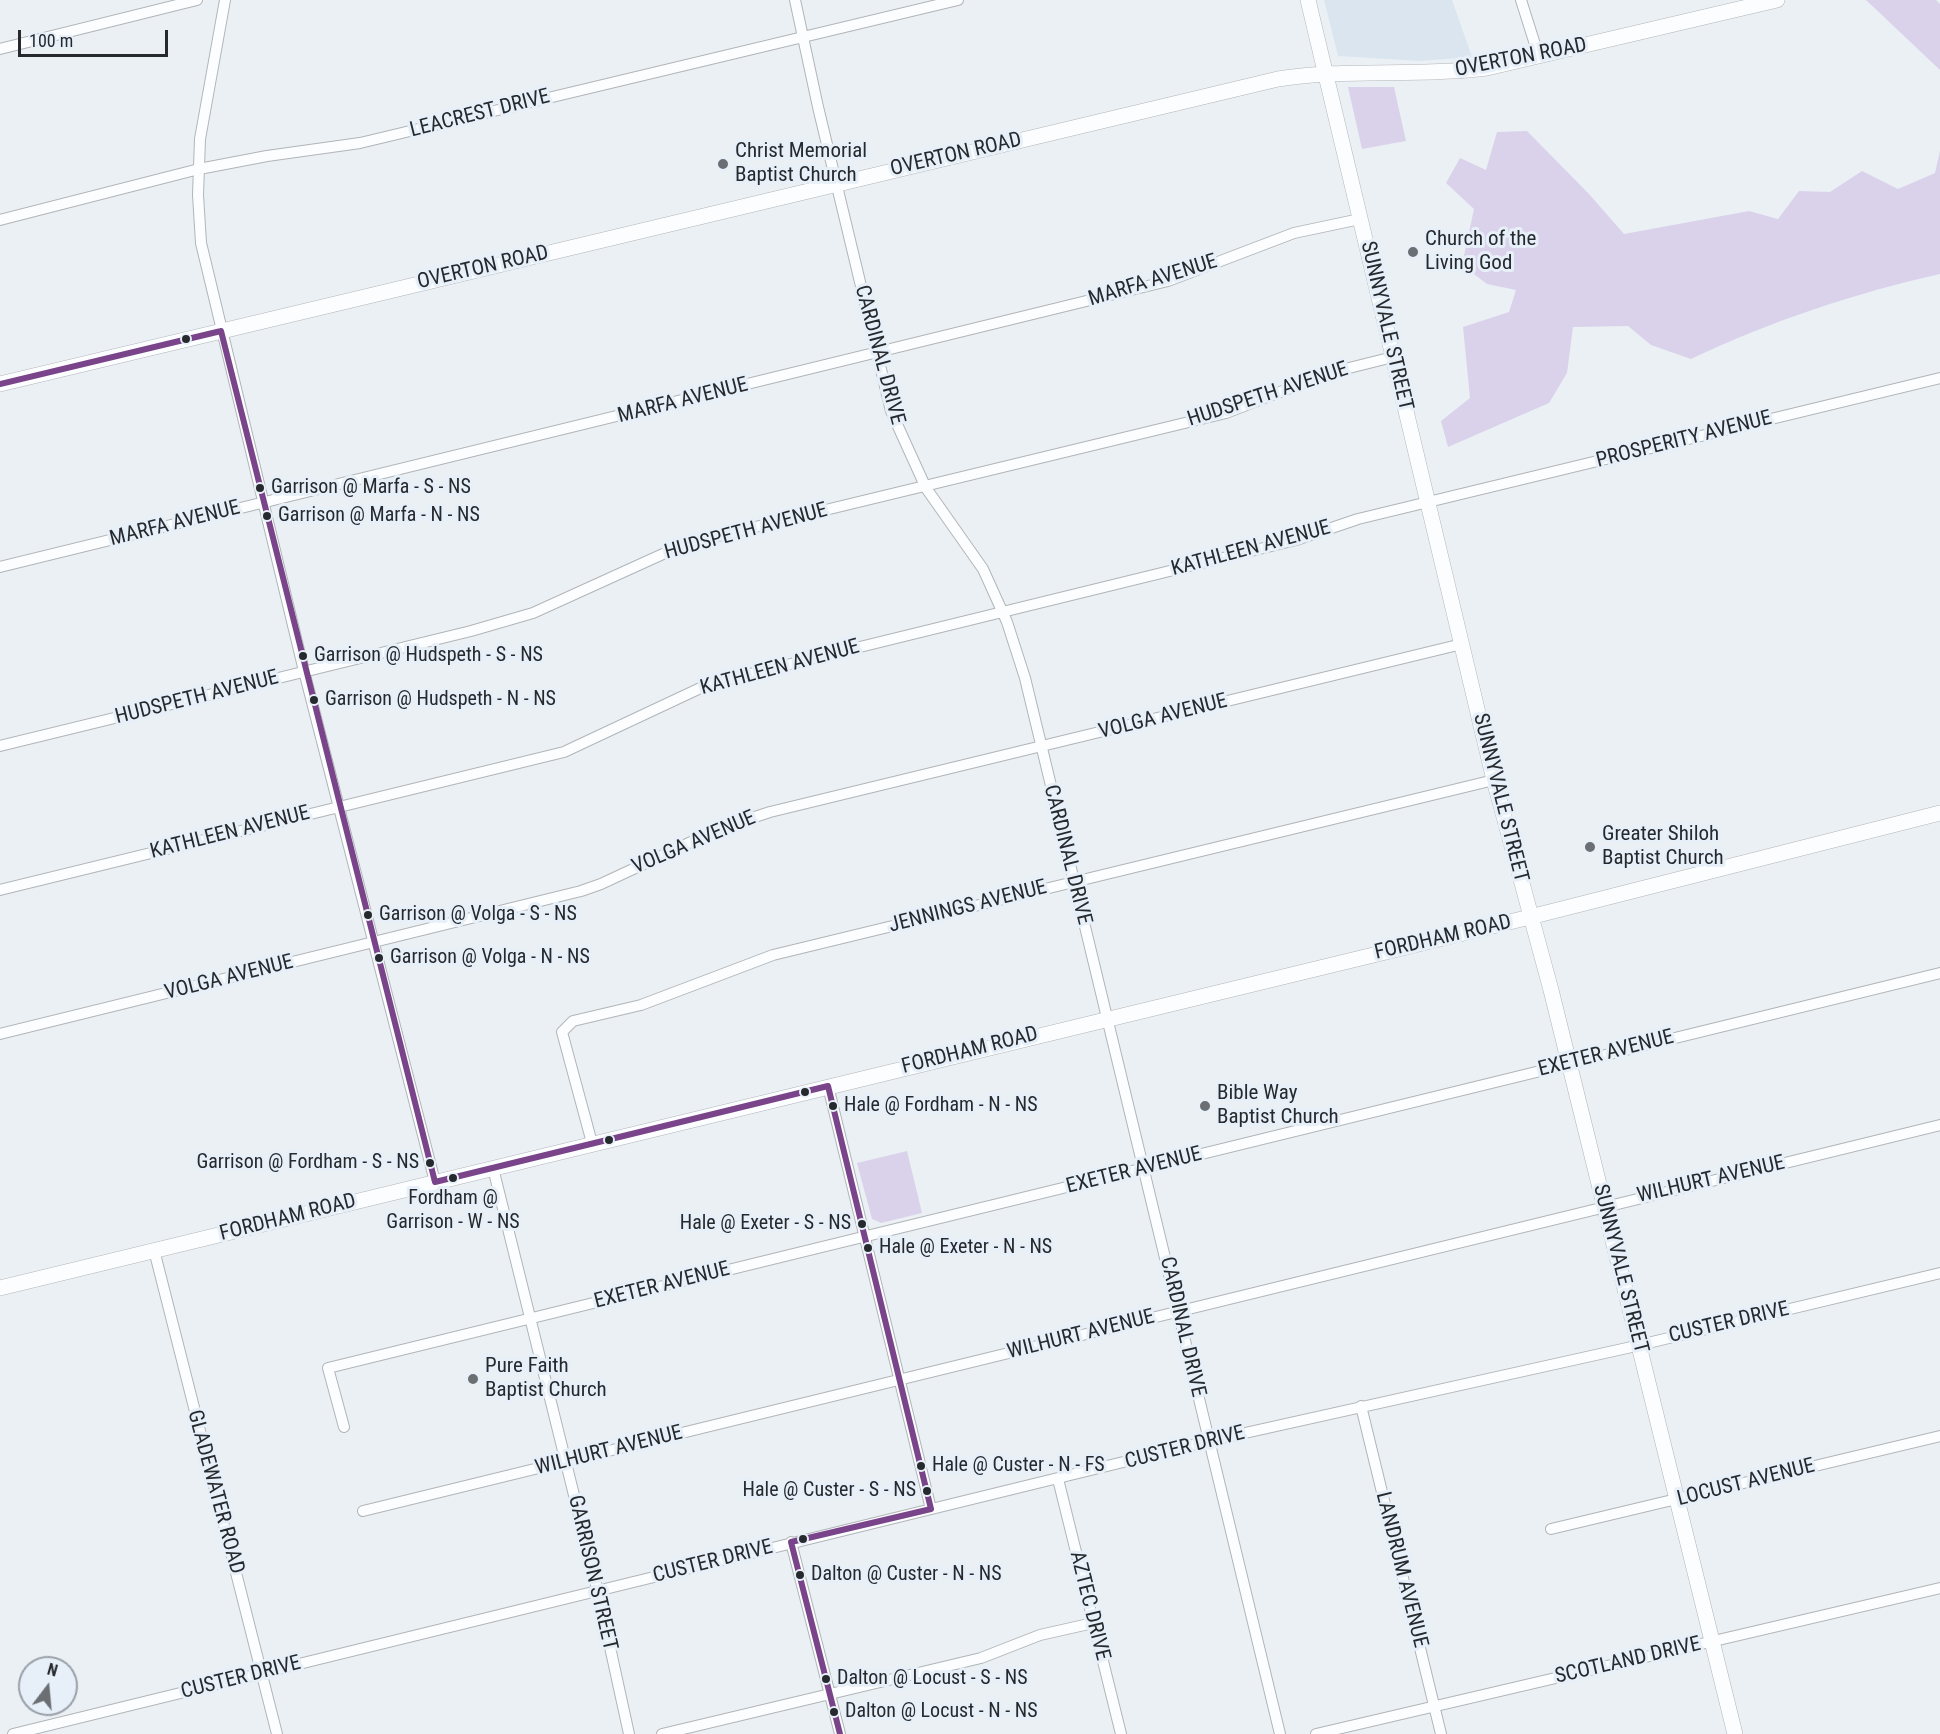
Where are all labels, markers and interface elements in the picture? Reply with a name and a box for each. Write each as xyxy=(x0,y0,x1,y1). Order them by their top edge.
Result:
scale bar xyxy=(21,18,171,56)
text: 100 m xyxy=(29,30,73,51)
street label: OVERTON ROAD xyxy=(1453,33,1589,83)
street label: LEACREST DRIVE xyxy=(408,84,552,144)
street label: OVERTON ROAD xyxy=(888,128,1024,182)
place label: Christ Memorial Baptist Church xyxy=(735,139,867,189)
marker: Christ Memorial Baptist Church xyxy=(716,157,730,171)
place label: Church of the Living God xyxy=(1425,227,1536,277)
street label: SUNNYVALE STREET xyxy=(1354,239,1418,413)
street label: OVERTON ROAD xyxy=(415,241,551,295)
marker: Church of the Living God xyxy=(1406,245,1420,259)
street label: MARFA AVENUE xyxy=(1086,249,1220,313)
street label: CARDINAL DRIVE xyxy=(848,283,910,427)
unlabelled marker xyxy=(180,333,192,345)
street label: HUDSPETH AVENUE xyxy=(1184,357,1352,433)
street label: MARFA AVENUE xyxy=(615,373,751,429)
street label: PROSPERITY AVENUE xyxy=(1594,406,1774,474)
place label: Garrison @ Marfa - S - NS xyxy=(271,476,471,500)
marker: Garrison @ Marfa - S - NS xyxy=(254,482,266,494)
street label: MARFA AVENUE xyxy=(107,496,243,552)
street label: HUDSPETH AVENUE xyxy=(662,498,830,566)
place label: Garrison @ Marfa - N - NS xyxy=(278,504,480,528)
marker: Garrison @ Marfa - N - NS xyxy=(261,510,273,522)
street label: KATHLEEN AVENUE xyxy=(1169,516,1333,582)
street label: KATHLEEN AVENUE xyxy=(698,635,862,701)
place label: Garrison @ Hudspeth - S - NS xyxy=(314,644,543,668)
marker: Garrison @ Hudspeth - S - NS xyxy=(297,650,309,662)
street label: HUDSPETH AVENUE xyxy=(113,666,281,730)
place label: Garrison @ Hudspeth - N - NS xyxy=(325,688,556,712)
street label: VOLGA AVENUE xyxy=(1096,689,1230,745)
marker: Garrison @ Hudspeth - N - NS xyxy=(308,694,320,706)
street label: SUNNYVALE STREET xyxy=(1467,711,1533,885)
street label: CARDINAL DRIVE xyxy=(1037,783,1097,927)
street label: KATHLEEN AVENUE xyxy=(148,801,312,865)
street label: VOLGA AVENUE xyxy=(629,806,759,880)
place label: Greater Shiloh Baptist Church xyxy=(1602,822,1724,872)
marker: Greater Shiloh Baptist Church xyxy=(1583,840,1597,854)
street label: JENNINGS AVENUE xyxy=(887,875,1049,939)
place label: Garrison @ Volga - S - NS xyxy=(379,903,577,927)
marker: Garrison @ Volga - S - NS xyxy=(362,909,374,921)
street label: FORDHAM ROAD xyxy=(1372,910,1514,966)
place label: Garrison @ Volga - N - NS xyxy=(390,946,590,970)
street label: VOLGA AVENUE xyxy=(162,950,296,1006)
marker: Garrison @ Volga - N - NS xyxy=(373,952,385,964)
street label: FORDHAM ROAD xyxy=(899,1022,1041,1080)
street label: EXETER AVENUE xyxy=(1536,1025,1676,1083)
place label: Bible Way Baptist Church xyxy=(1217,1081,1339,1131)
unlabelled marker xyxy=(799,1086,811,1098)
place label: Hale @ Fordham - N - NS xyxy=(844,1094,1038,1118)
marker: Bible Way Baptist Church xyxy=(1198,1099,1212,1113)
marker: Hale @ Fordham - N - NS xyxy=(827,1100,839,1112)
unlabelled marker xyxy=(603,1134,615,1146)
street label: EXETER AVENUE xyxy=(1064,1142,1204,1200)
place label: Garrison @ Fordham - S - NS xyxy=(196,1151,419,1175)
street label: WILHURT AVENUE xyxy=(1635,1151,1787,1209)
marker: Garrison @ Fordham - S - NS xyxy=(424,1157,436,1169)
marker: Fordham @ Garrison - W - NS xyxy=(447,1172,459,1184)
street label: SUNNYVALE STREET xyxy=(1587,1182,1653,1356)
place label: Fordham @ Garrison - W - NS xyxy=(386,1187,520,1234)
street label: FORDHAM ROAD xyxy=(217,1189,359,1247)
place label: Hale @ Exeter - S - NS xyxy=(680,1212,851,1236)
marker: Hale @ Exeter - S - NS xyxy=(856,1218,868,1230)
place label: Hale @ Exeter - N - NS xyxy=(879,1236,1052,1260)
marker: Hale @ Exeter - N - NS xyxy=(862,1242,874,1254)
street label: CARDINAL DRIVE xyxy=(1154,1254,1210,1400)
street label: EXETER AVENUE xyxy=(592,1257,732,1315)
street label: CUSTER DRIVE xyxy=(1666,1297,1792,1349)
street label: WILHURT AVENUE xyxy=(1005,1305,1157,1365)
place label: Pure Faith Baptist Church xyxy=(485,1354,607,1404)
marker: Pure Faith Baptist Church xyxy=(466,1372,480,1386)
street label: GLADEWATER ROAD xyxy=(181,1407,249,1577)
street label: WILHURT AVENUE xyxy=(533,1421,685,1481)
street label: CUSTER DRIVE xyxy=(1123,1421,1247,1475)
place label: Hale @ Custer - N - FS xyxy=(932,1454,1105,1478)
street label: LOCUST AVENUE xyxy=(1675,1454,1817,1512)
marker: Hale @ Custer - N - FS xyxy=(915,1460,927,1472)
place label: Hale @ Custer - S - NS xyxy=(743,1479,916,1503)
marker: Hale @ Custer - S - NS xyxy=(921,1485,933,1497)
street label: LANDRUM AVENUE xyxy=(1369,1490,1433,1650)
street label: GARRISON STREET xyxy=(562,1493,622,1653)
unlabelled marker xyxy=(797,1533,809,1545)
street label: CUSTER DRIVE xyxy=(651,1535,775,1589)
street label: AZTEC DRIVE xyxy=(1063,1549,1115,1663)
place label: Dalton @ Custer - N - NS xyxy=(811,1563,1002,1587)
marker: Dalton @ Custer - N - NS xyxy=(794,1569,806,1581)
street label: SCOTLAND DRIVE xyxy=(1553,1632,1703,1690)
street label: CUSTER DRIVE xyxy=(179,1651,303,1705)
north arrow xyxy=(18,1656,78,1716)
text: N xyxy=(45,1660,60,1681)
place label: Dalton @ Locust - S - NS xyxy=(837,1667,1028,1691)
marker: Dalton @ Locust - S - NS xyxy=(820,1673,832,1685)
place label: Dalton @ Locust - N - NS xyxy=(845,1700,1038,1724)
marker: Dalton @ Locust - N - NS xyxy=(828,1706,840,1718)

